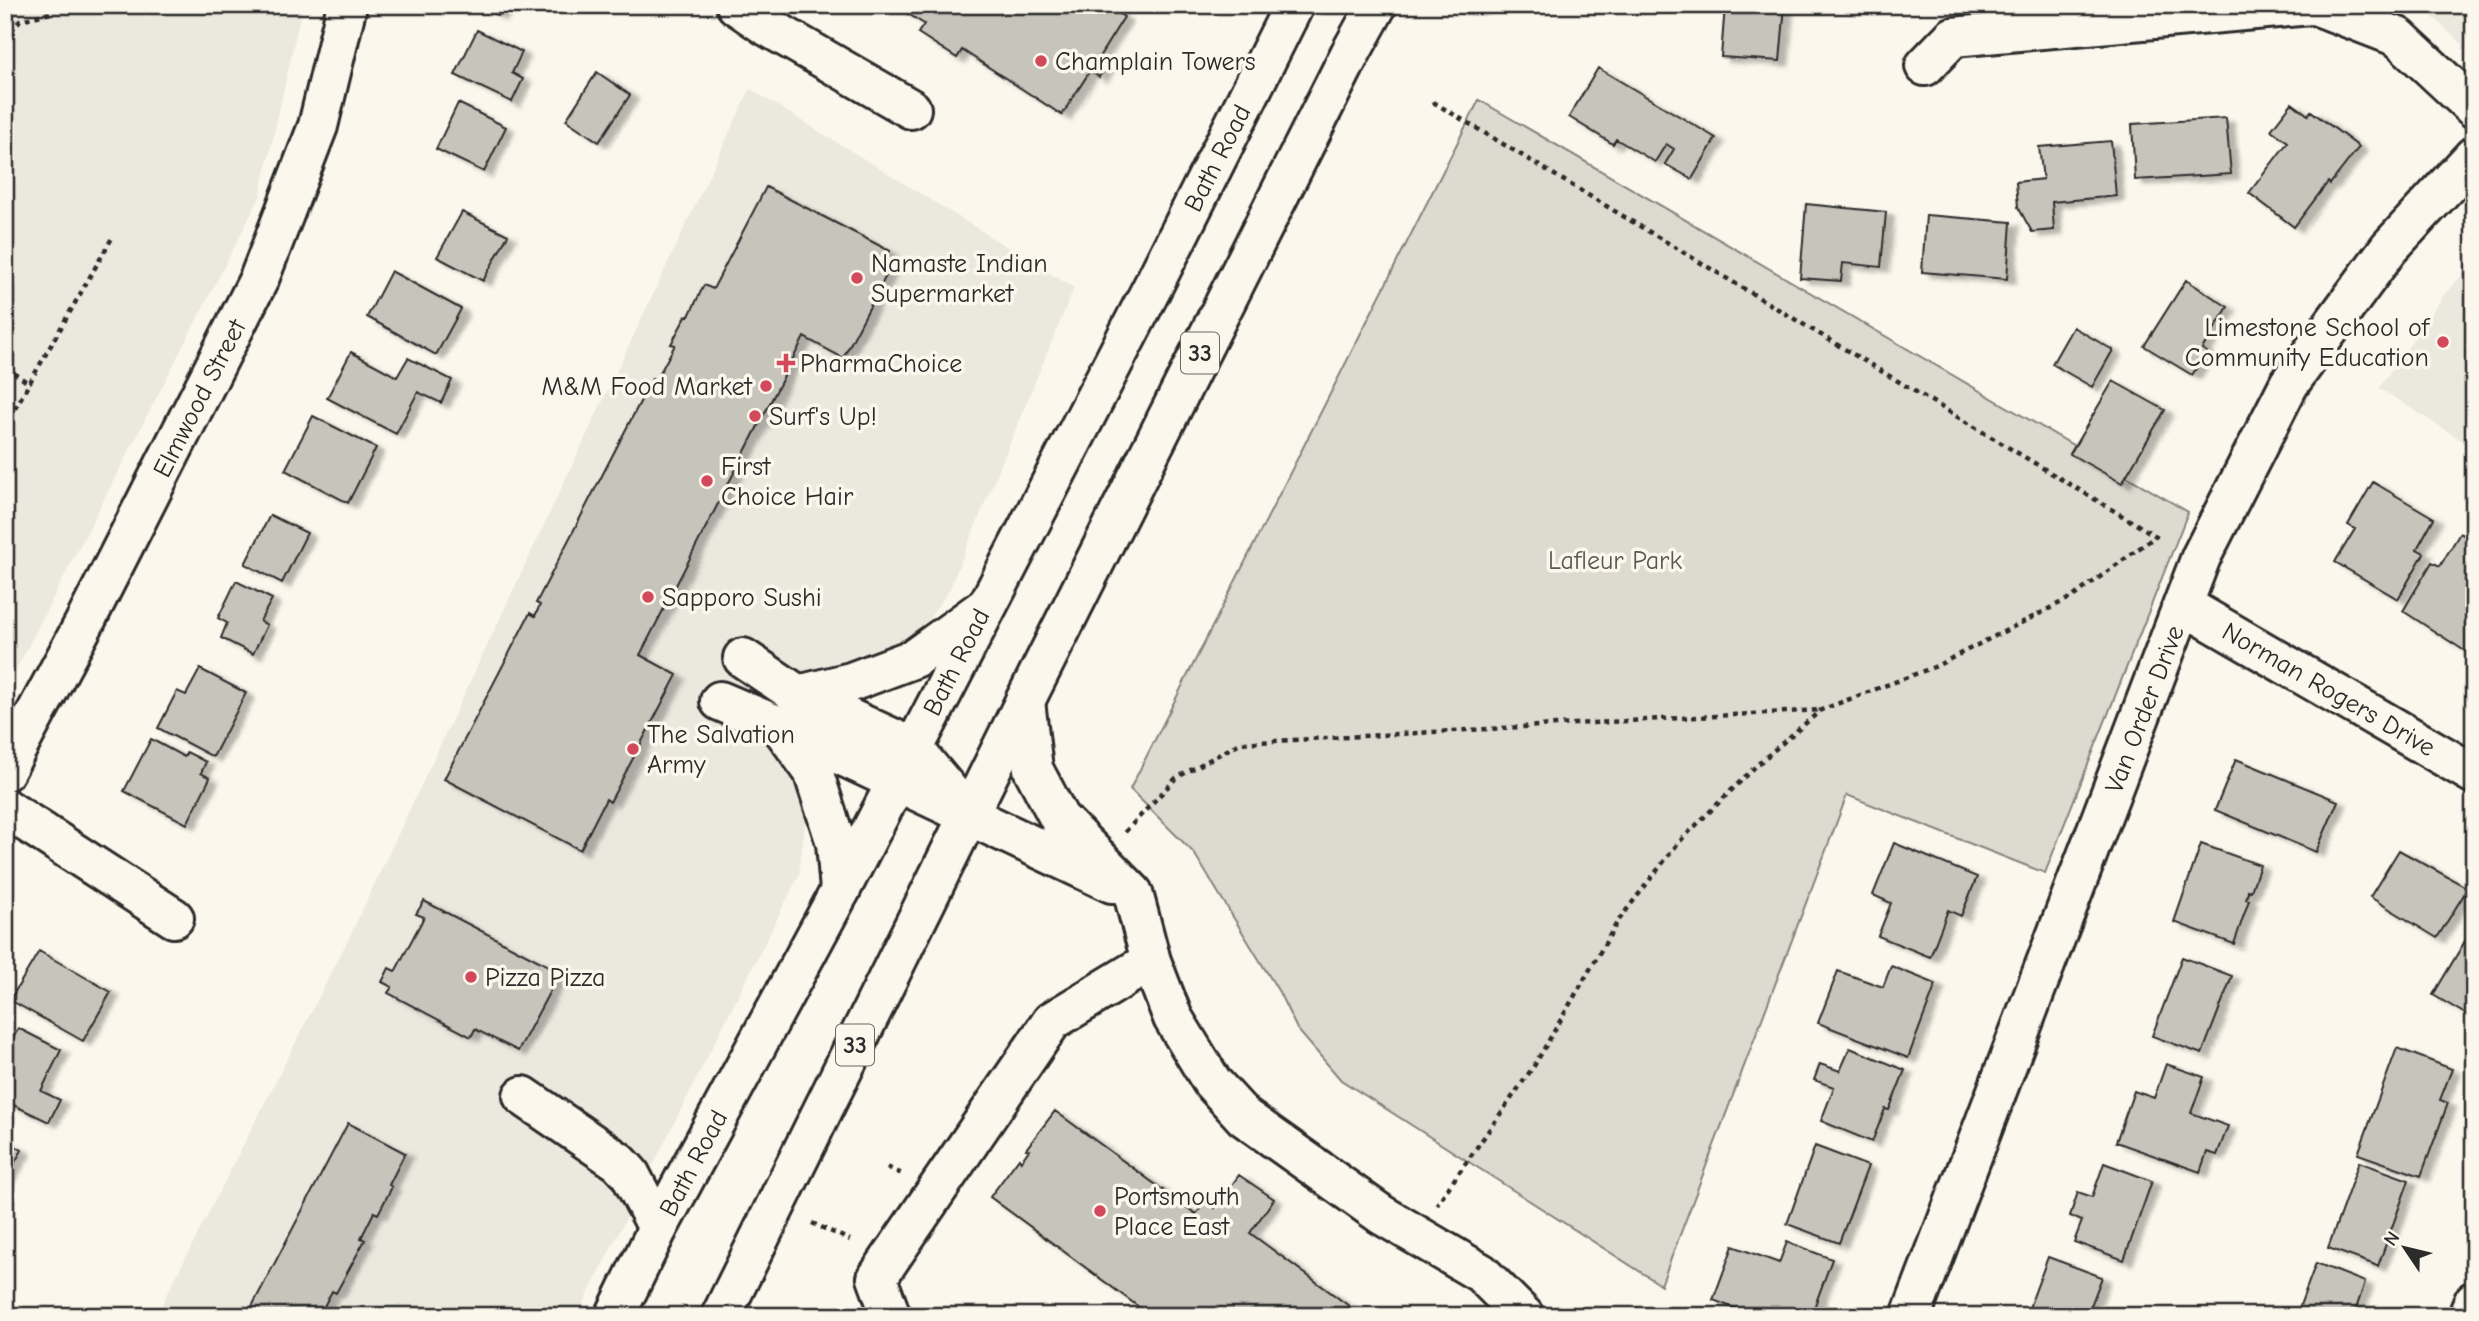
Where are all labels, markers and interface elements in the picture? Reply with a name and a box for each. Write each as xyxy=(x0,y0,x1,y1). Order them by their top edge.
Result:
place label: Champlain Towers xyxy=(1055,47,1256,77)
marker: Champlain Towers xyxy=(1033,53,1049,69)
street label: Bath Road xyxy=(1178,100,1258,217)
place label: Namaste Indian Supermarket xyxy=(871,249,1048,309)
marker: Namaste Indian Supermarket xyxy=(849,270,865,286)
street label: Elmwood Street xyxy=(147,313,253,482)
place label: Limestone School of Community Education xyxy=(2185,313,2431,373)
road number: 33 xyxy=(1181,332,1219,374)
marker: Limestone School of Community Education xyxy=(2435,334,2451,350)
place label: PharmaChoice xyxy=(800,349,962,379)
marker: PharmaChoice xyxy=(778,355,794,371)
place label: M&M Food Market xyxy=(541,372,754,402)
marker: M&M Food Market xyxy=(758,378,774,394)
place label: Surf's Up! xyxy=(769,402,877,432)
marker: Surf's Up! xyxy=(747,408,763,424)
place label: First Choice Hair xyxy=(721,452,854,512)
marker: First Choice Hair xyxy=(699,473,715,489)
park label: Lafleur Park xyxy=(1548,546,1682,576)
place label: Sapporo Sushi xyxy=(662,583,822,613)
marker: Sapporo Sushi xyxy=(640,589,656,605)
street label: Bath Road xyxy=(917,604,997,721)
street label: Norman Rogers Drive xyxy=(2217,617,2440,763)
street label: Van Order Drive xyxy=(2099,621,2191,797)
place label: The Salvation Army xyxy=(647,720,795,780)
marker: The Salvation Army xyxy=(625,741,641,757)
place label: Pizza Pizza xyxy=(485,963,605,993)
marker: Pizza Pizza xyxy=(463,969,479,985)
road number: 33 xyxy=(836,1024,874,1065)
street label: Bath Road xyxy=(653,1105,734,1222)
place label: Portsmouth Place East xyxy=(1114,1182,1240,1242)
marker: Portsmouth Place East xyxy=(1092,1203,1108,1219)
north arrow xyxy=(2370,1212,2440,1282)
text: N xyxy=(2379,1227,2404,1250)

